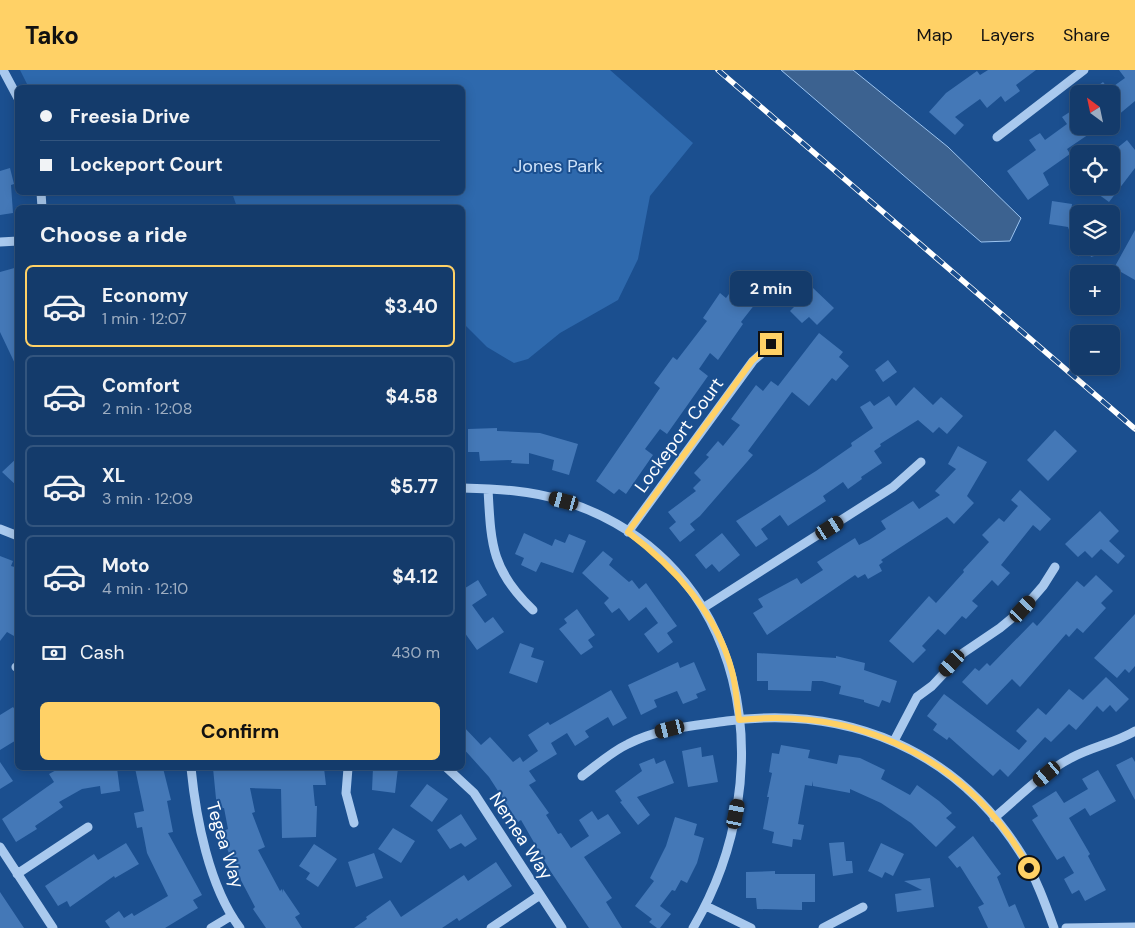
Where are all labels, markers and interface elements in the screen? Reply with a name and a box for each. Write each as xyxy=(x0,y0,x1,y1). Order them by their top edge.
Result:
text: Tako xyxy=(25,20,79,51)
text: Map xyxy=(917,23,953,47)
text: Layers xyxy=(981,23,1035,47)
text: Share xyxy=(1063,23,1110,47)
north arrow xyxy=(1070,85,1120,135)
map controls xyxy=(1070,85,1120,375)
text: Freesia Drive xyxy=(70,104,190,129)
button: locate xyxy=(1070,145,1120,195)
text: Lockeport Court xyxy=(70,152,223,177)
park label: Jones Park xyxy=(513,154,603,178)
button: layers xyxy=(1070,205,1120,255)
text: Choose a ride xyxy=(40,220,188,249)
button: + xyxy=(1070,265,1120,315)
callout: 2 min xyxy=(730,272,812,306)
text: 2 min xyxy=(750,278,792,299)
text: Economy xyxy=(102,283,189,308)
icon: car xyxy=(42,284,87,329)
text: $3.40 xyxy=(385,294,438,319)
text: 1 min · 12:07 xyxy=(102,308,187,329)
button: − xyxy=(1070,325,1120,375)
route end xyxy=(760,333,782,355)
text: Comfort xyxy=(102,373,180,398)
street label: Lockeport Court xyxy=(629,373,729,497)
icon: car xyxy=(42,374,87,419)
text: $4.58 xyxy=(386,384,438,409)
text: 2 min · 12:08 xyxy=(102,398,193,419)
text: XL xyxy=(102,463,125,488)
icon: car xyxy=(42,464,87,509)
text: $5.77 xyxy=(390,474,438,499)
text: 3 min · 12:09 xyxy=(102,488,193,509)
car xyxy=(547,490,580,512)
car xyxy=(813,514,846,542)
text: Moto xyxy=(102,553,150,578)
icon: car xyxy=(42,554,87,599)
text: $4.12 xyxy=(392,564,438,589)
text: 4 min · 12:10 xyxy=(102,578,188,599)
car xyxy=(1007,593,1038,625)
icon: cash xyxy=(40,639,68,667)
text: Cash xyxy=(80,640,124,665)
text: 430 m xyxy=(391,642,440,663)
car xyxy=(936,647,967,679)
button: Confirm xyxy=(40,702,440,760)
car xyxy=(653,718,686,740)
car xyxy=(1030,759,1063,789)
street label: Nemea Way xyxy=(484,788,558,884)
car xyxy=(725,798,746,830)
street label: Tegea Way xyxy=(200,799,250,891)
route start xyxy=(1018,857,1040,879)

